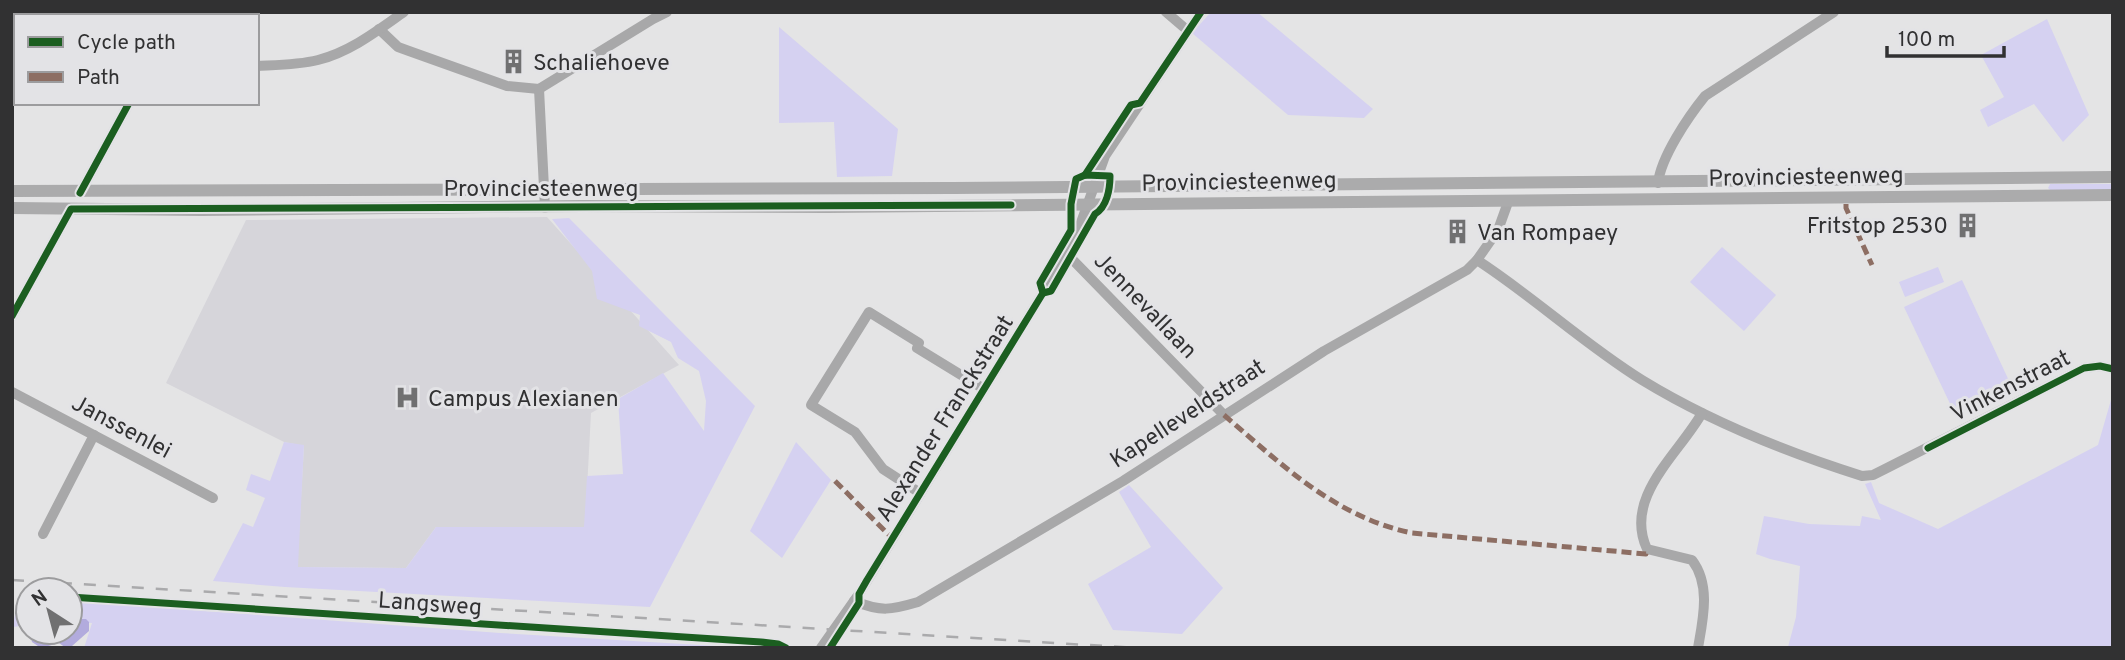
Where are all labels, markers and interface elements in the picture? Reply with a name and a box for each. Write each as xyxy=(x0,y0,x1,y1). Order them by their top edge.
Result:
legend xyxy=(14,14,259,105)
scale bar xyxy=(1887,14,2004,58)
text: 100 m xyxy=(1898,27,1955,54)
text: Cycle path xyxy=(77,30,176,57)
building icon: Schaliehoeve xyxy=(499,48,527,76)
place label: Schaliehoeve xyxy=(533,50,670,79)
text: Path xyxy=(77,65,120,92)
street label: Provinciesteenweg xyxy=(1708,162,1904,195)
street label: Provinciesteenweg xyxy=(1141,167,1337,200)
street label: Provinciesteenweg xyxy=(443,176,639,205)
building icon: Fritstop 2530 xyxy=(1954,211,1982,239)
place label: Fritstop 2530 xyxy=(1807,213,1948,242)
building icon: Van Rompaey xyxy=(1443,218,1471,246)
place label: Van Rompaey xyxy=(1477,220,1618,249)
street label: Jennevallaan xyxy=(1086,248,1202,366)
street label: Alexander Franckstraat xyxy=(871,311,1022,528)
street label: Vinkenstraat xyxy=(1946,345,2076,430)
street label: Kapelleveldstraat xyxy=(1105,354,1271,476)
hospital icon: Campus Alexianen xyxy=(394,384,422,412)
place label: Campus Alexianen xyxy=(428,386,619,415)
street label: Janssenlei xyxy=(66,390,176,467)
north arrow xyxy=(14,576,84,646)
text: N xyxy=(28,585,53,613)
street label: Langsweg xyxy=(377,587,483,624)

